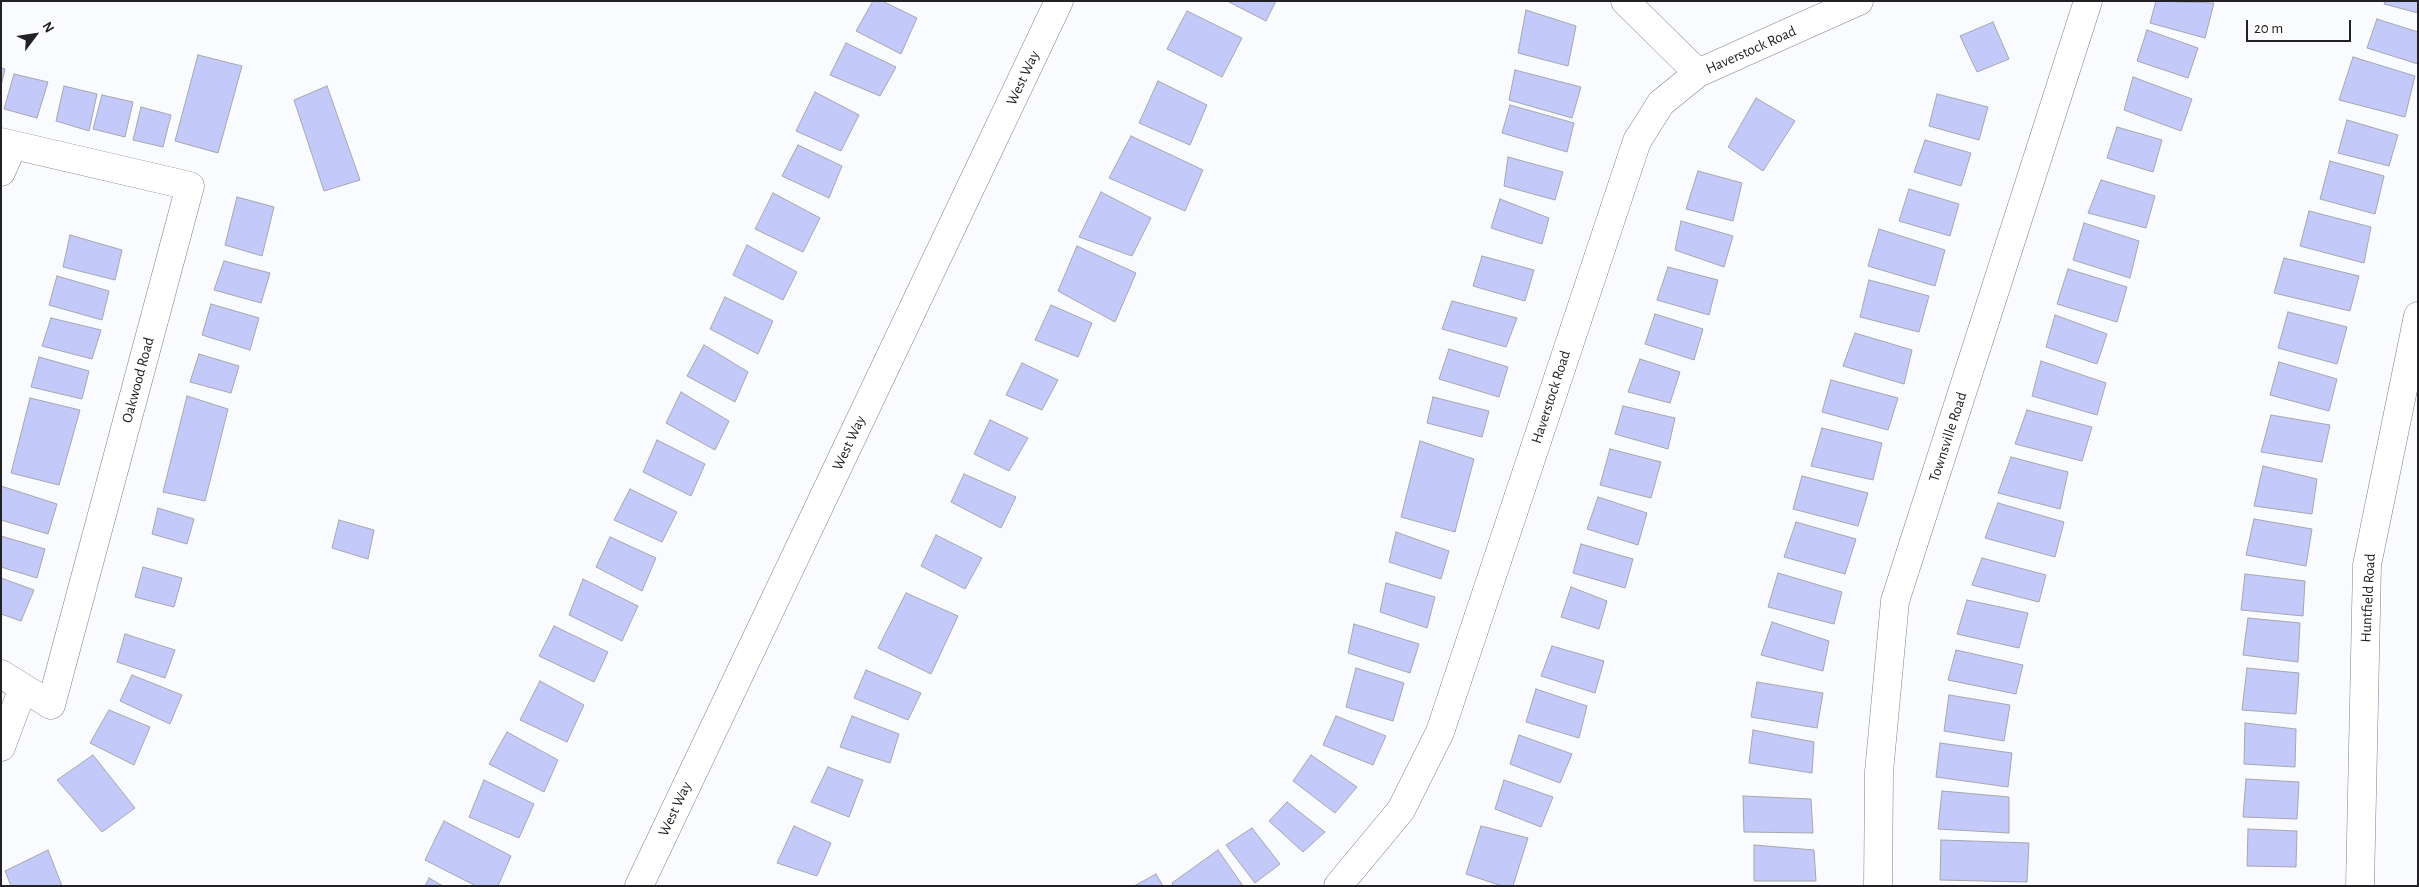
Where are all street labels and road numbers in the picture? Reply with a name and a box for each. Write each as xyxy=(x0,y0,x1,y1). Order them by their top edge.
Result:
street label: Haverstock Road xyxy=(1703,22,1799,78)
street label: West Way xyxy=(1003,48,1043,108)
street label: Oakwood Road xyxy=(118,335,158,425)
street label: Haverstock Road xyxy=(1527,348,1575,446)
street label: Townsville Road xyxy=(1925,390,1971,484)
street label: West Way xyxy=(829,413,869,473)
street label: Huntfield Road xyxy=(2357,553,2379,643)
street label: West Way xyxy=(655,779,695,839)

